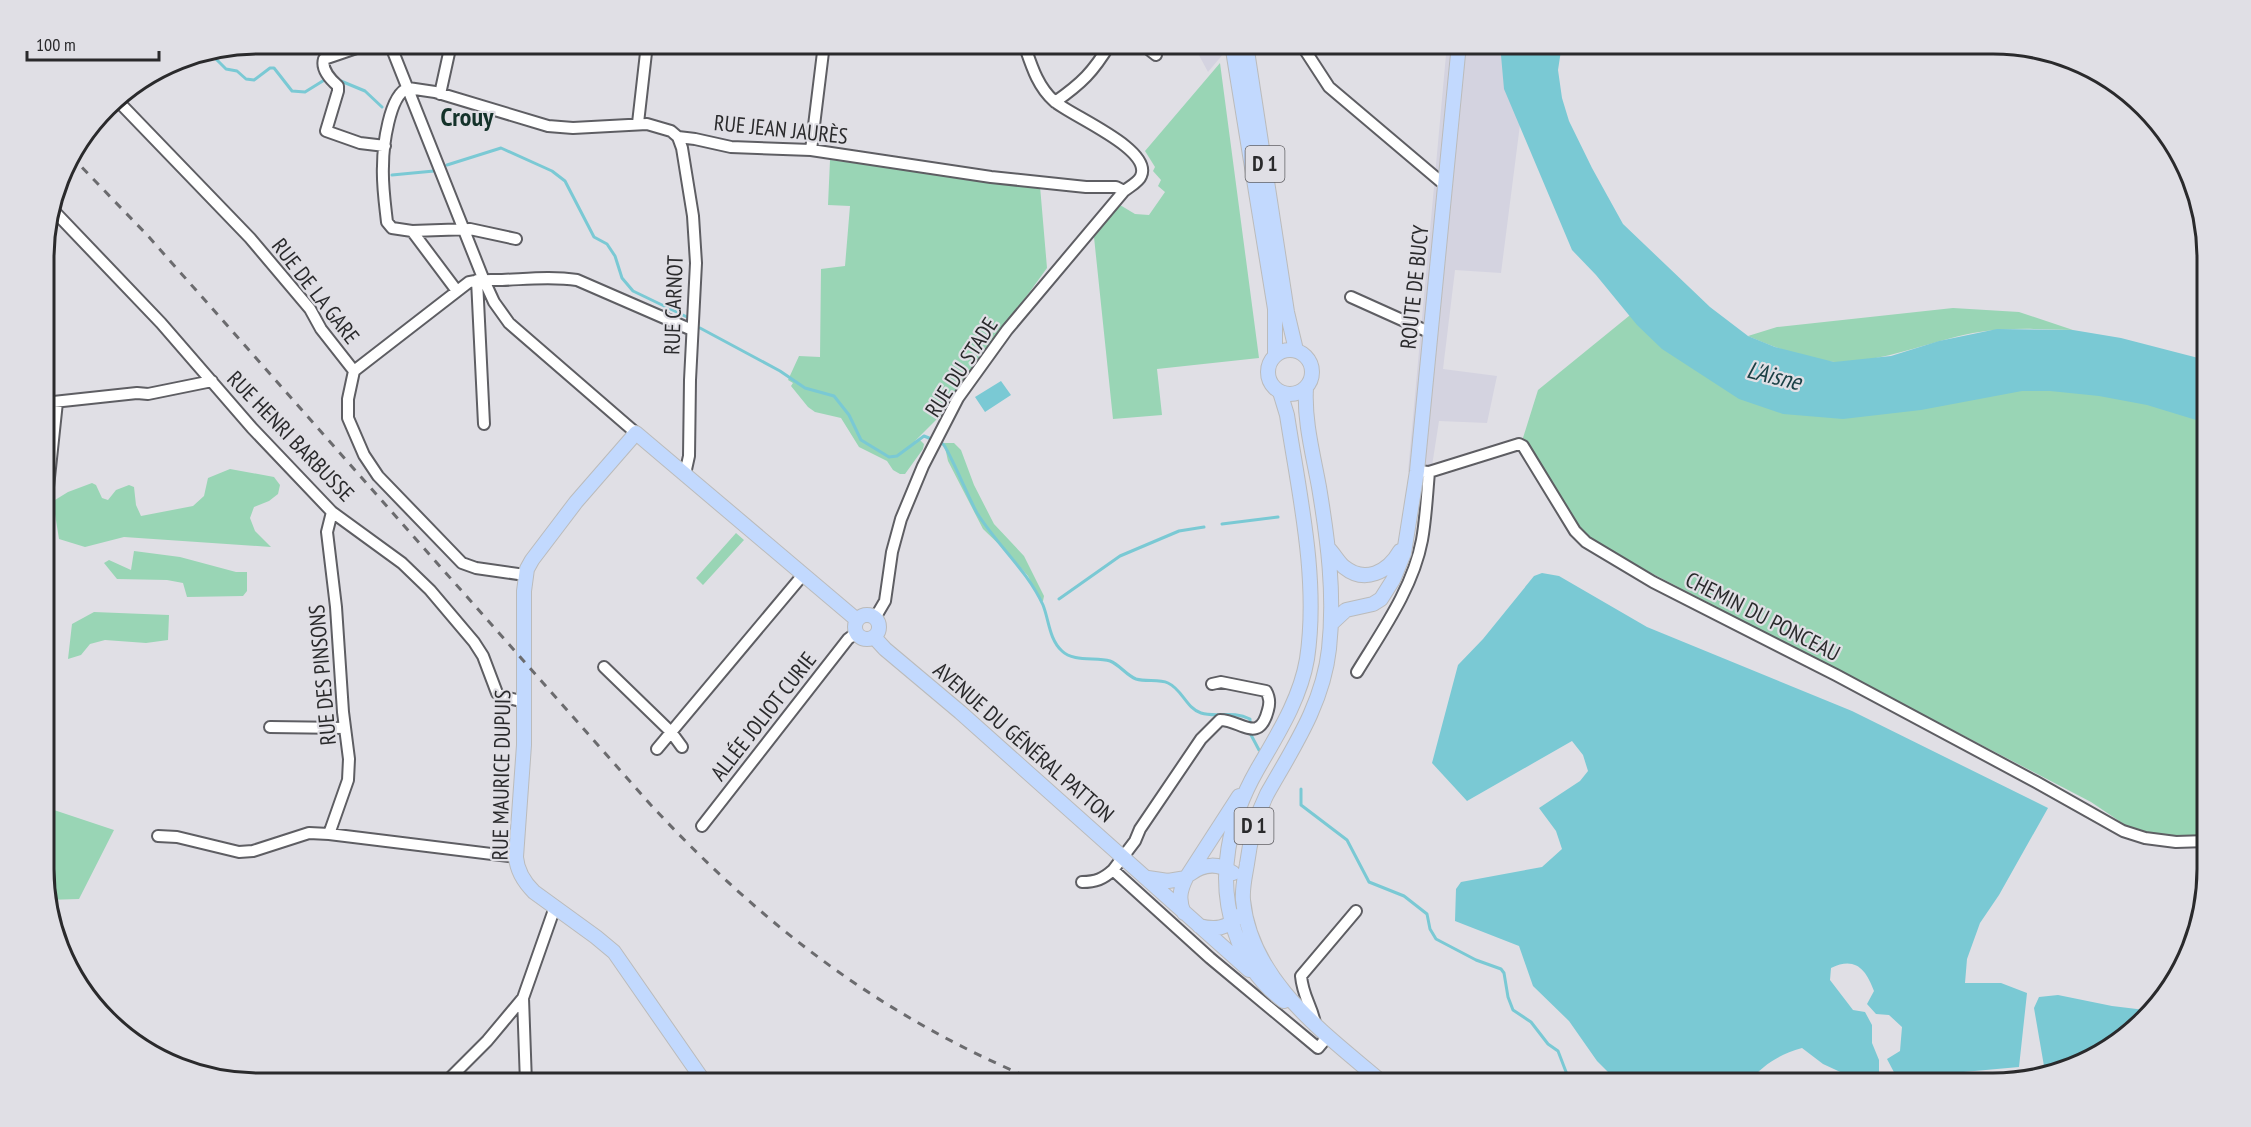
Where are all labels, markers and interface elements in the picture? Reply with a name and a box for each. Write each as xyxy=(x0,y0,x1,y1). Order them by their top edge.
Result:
scale bar xyxy=(27,24,159,62)
text: 100 m xyxy=(36,33,76,56)
district label: Crouy xyxy=(441,100,494,133)
street label: RUE JEAN JAURÈS xyxy=(713,108,849,150)
road number: D 1 xyxy=(1246,146,1284,182)
street label: ROUTE DE BUCY xyxy=(1394,224,1434,350)
street label: RUE DE LA GARE xyxy=(266,232,366,350)
street label: RUE CARNOT xyxy=(657,255,689,355)
street label: RUE DU STADE xyxy=(918,312,1004,422)
water label: L'Aisne xyxy=(1744,354,1806,398)
street label: RUE HENRI BARBUSSE xyxy=(222,365,360,507)
street label: CHEMIN DU PONCEAU xyxy=(1681,565,1845,667)
street label: RUE DES PINSONS xyxy=(302,604,342,746)
street label: ALLÉE JOLIOT CURIE xyxy=(704,646,822,786)
street label: AVENUE DU GÉNÉRAL PATTON xyxy=(928,656,1120,828)
street label: RUE MAURICE DUPUIS xyxy=(486,689,516,861)
road number: D 1 xyxy=(1234,808,1274,844)

